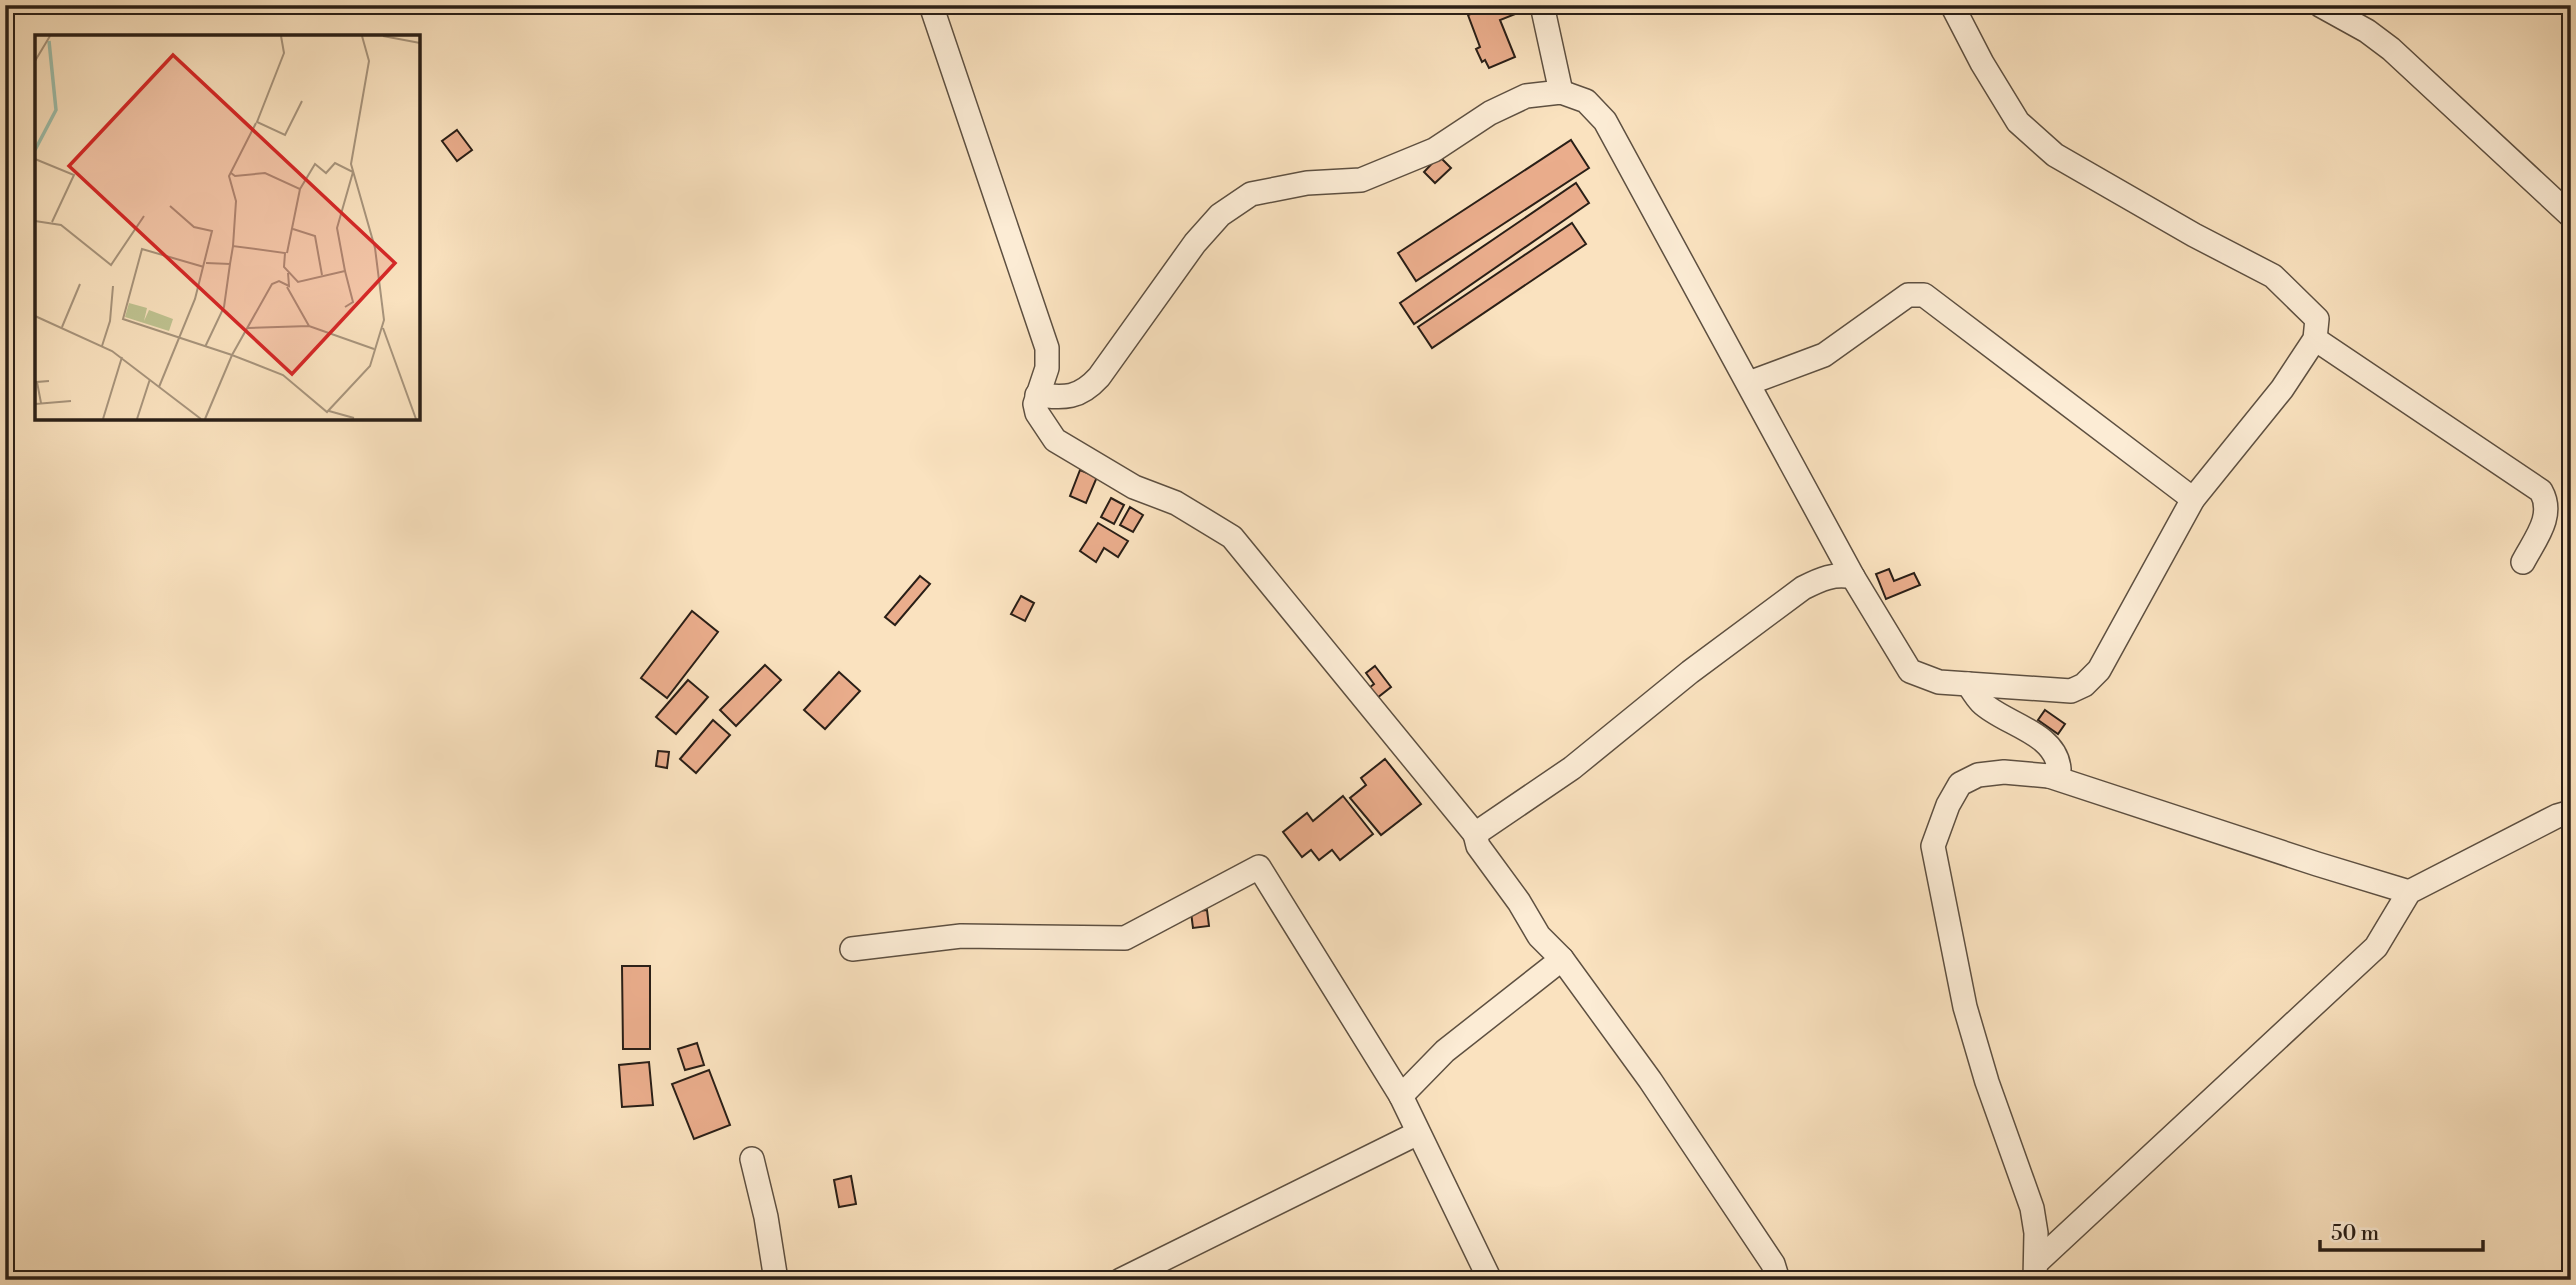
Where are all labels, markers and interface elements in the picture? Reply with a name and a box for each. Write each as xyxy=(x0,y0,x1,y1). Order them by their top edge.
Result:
inset map xyxy=(35,35,420,420)
scale bar xyxy=(2320,1208,2483,1252)
text: 50 m xyxy=(2331,1221,2379,1247)

